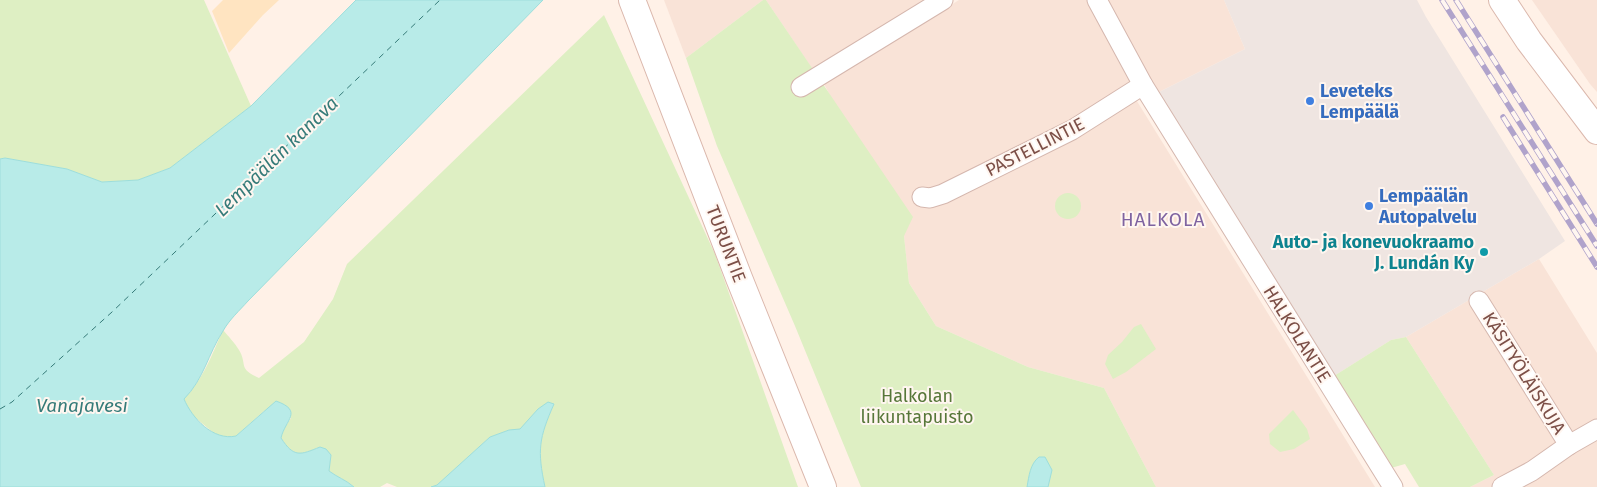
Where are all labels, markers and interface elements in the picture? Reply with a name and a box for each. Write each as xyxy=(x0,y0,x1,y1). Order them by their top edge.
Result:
place label: Leveteks Lempäälä xyxy=(1320,80,1399,123)
water label: Lempäälän kanava xyxy=(210,92,343,221)
marker: Leveteks Lempäälä xyxy=(1304,95,1316,107)
street label: PASTELLINTIE xyxy=(982,113,1088,181)
place label: Lempäälän Autopalvelu xyxy=(1378,185,1477,228)
marker: Lempäälän Autopalvelu xyxy=(1363,200,1375,212)
street label: TURUNTIE xyxy=(701,203,751,285)
district label: HALKOLA xyxy=(1121,208,1205,231)
place label: Auto- ja konevuokraamo J. Lundán Ky xyxy=(1272,231,1475,274)
marker: Auto- ja konevuokraamo J. Lundán Ky xyxy=(1478,246,1490,258)
street label: HALKOLANTIE xyxy=(1258,281,1336,387)
street label: KÄSITYÖLÄISKUJA xyxy=(1478,308,1571,439)
park label: Halkolan liikuntapuisto xyxy=(860,385,974,428)
water label: Vanajavesi xyxy=(36,394,129,417)

